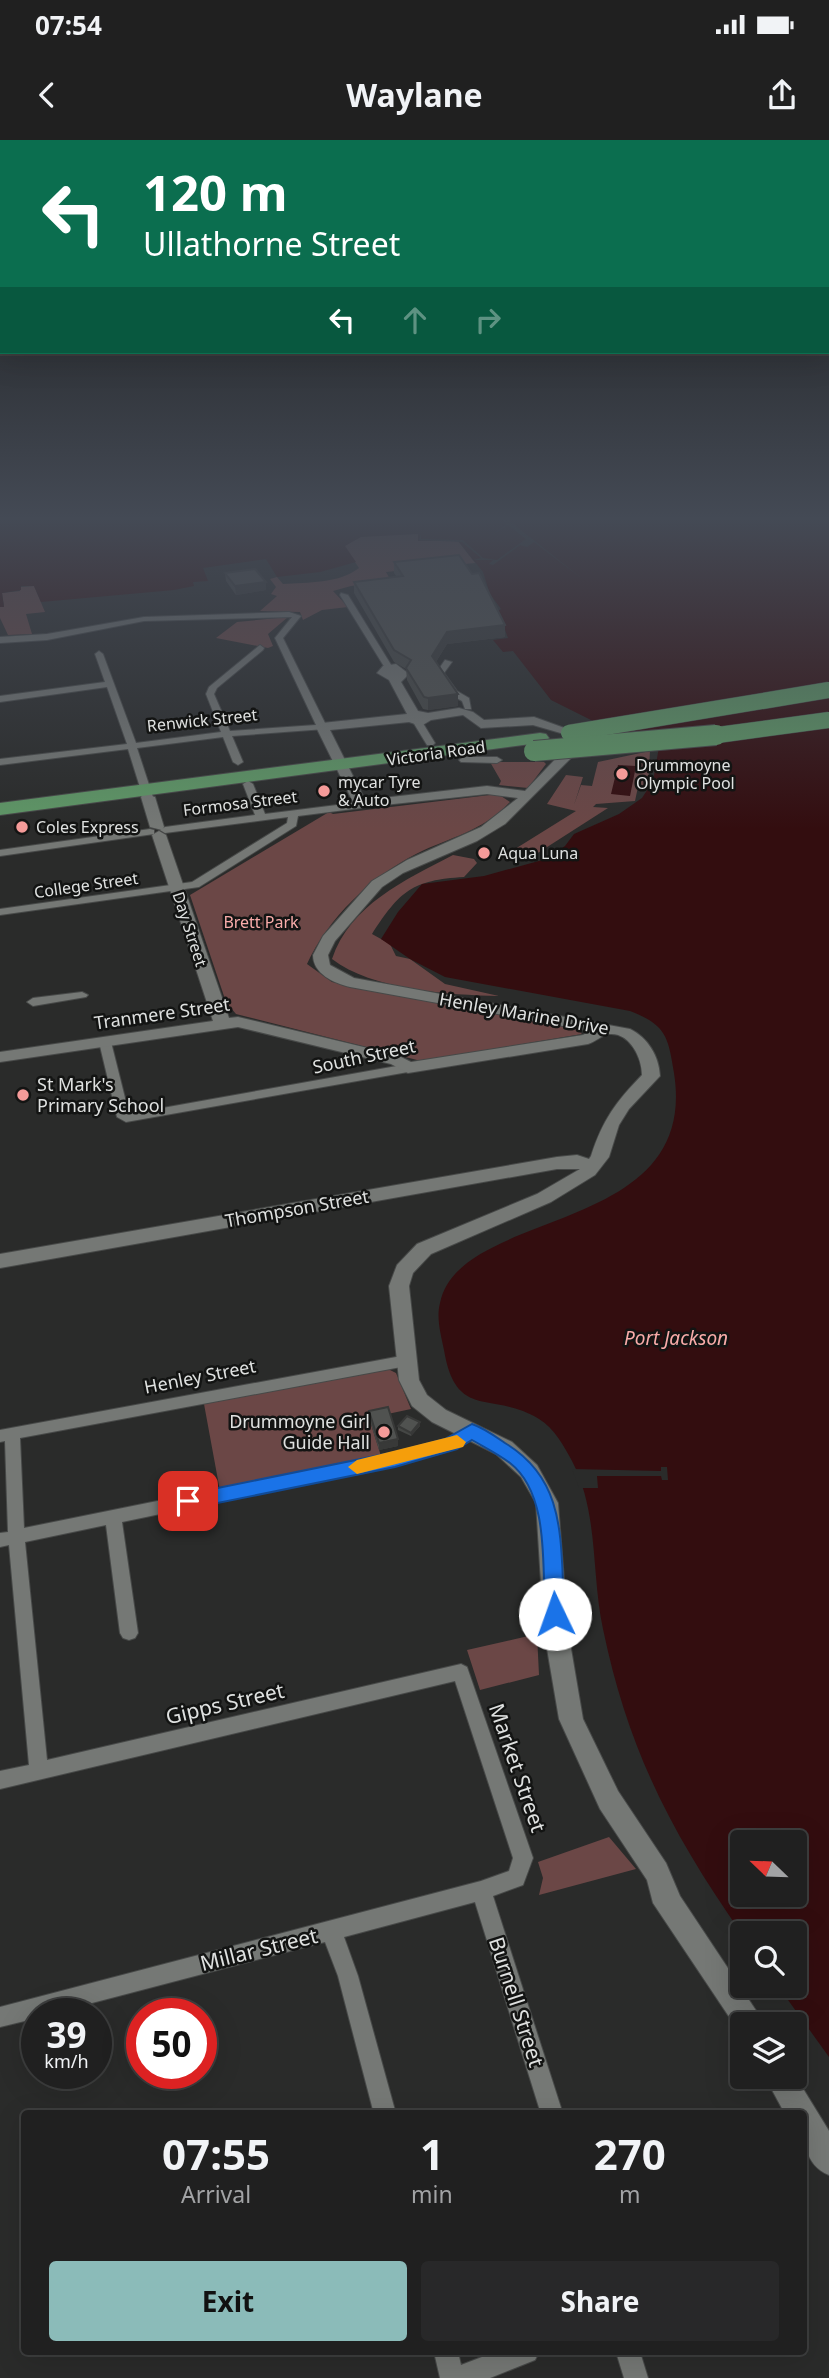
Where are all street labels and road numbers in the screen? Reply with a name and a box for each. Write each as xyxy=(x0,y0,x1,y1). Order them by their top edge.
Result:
street label: Renwick Street xyxy=(146,703,258,737)
street label: Victoria Road xyxy=(385,735,487,771)
street label: Formosa Street xyxy=(182,785,298,821)
street label: College Street xyxy=(33,867,140,903)
street label: Day Street xyxy=(168,889,213,970)
street label: Henley Marine Drive xyxy=(437,986,611,1040)
street label: Tranmere Street xyxy=(93,992,232,1034)
street label: South Street xyxy=(310,1033,418,1079)
street label: Thompson Street xyxy=(223,1183,371,1232)
street label: Henley Street xyxy=(142,1353,258,1399)
street label: Gipps Street xyxy=(163,1676,287,1730)
street label: Market Street xyxy=(483,1700,553,1836)
street label: Millar Street xyxy=(197,1921,321,1977)
street label: Burnell Street xyxy=(483,1933,551,2071)

